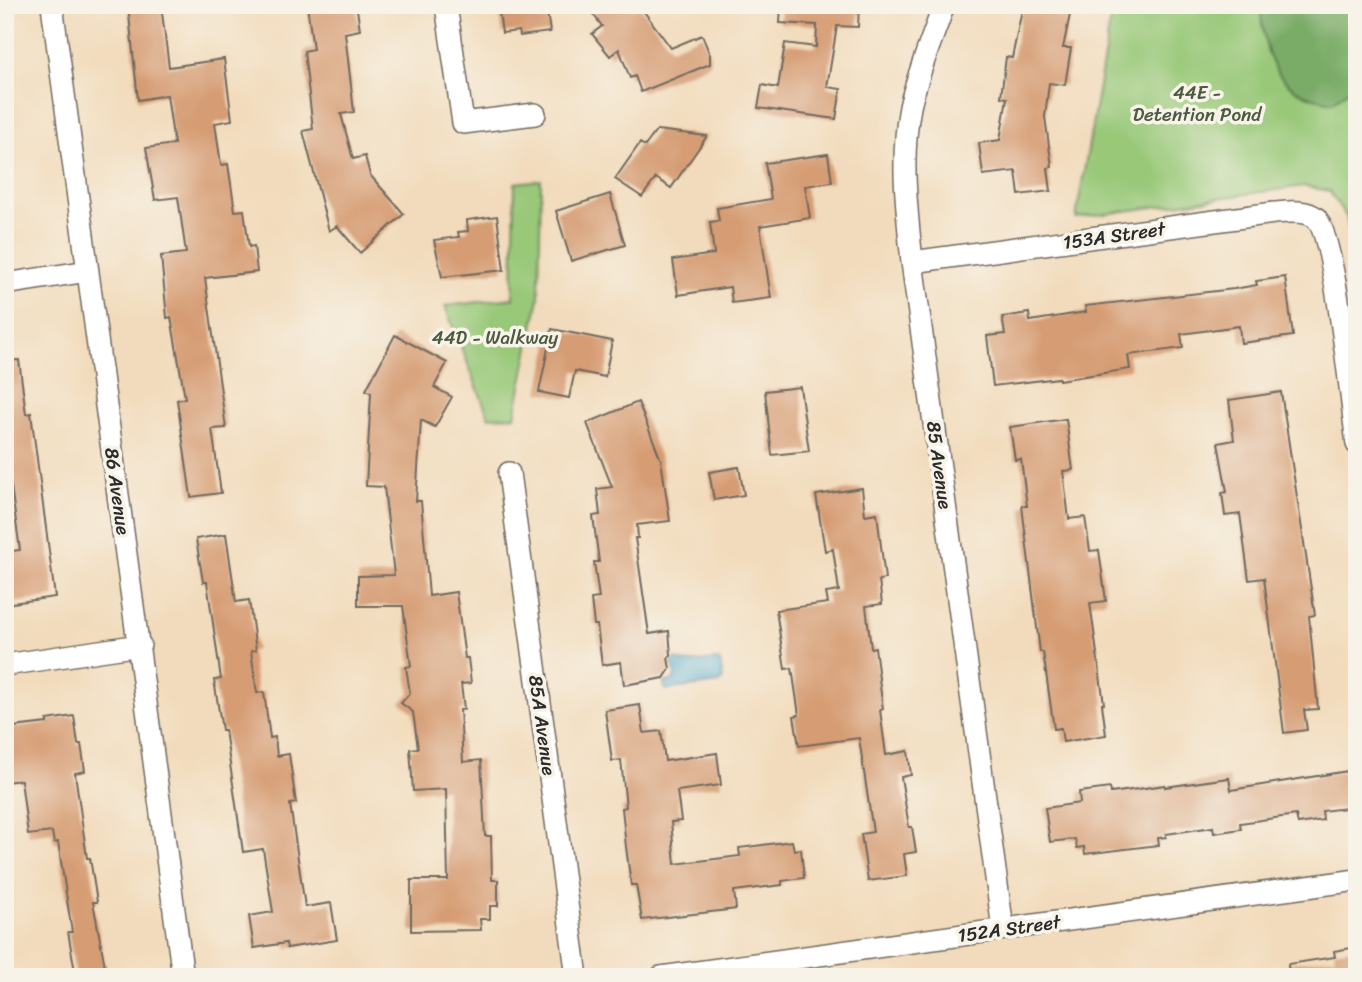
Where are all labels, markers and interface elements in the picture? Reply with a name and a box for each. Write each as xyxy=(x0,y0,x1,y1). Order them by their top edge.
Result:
park label: 44E - Detention Pond xyxy=(1133,76,1263,131)
street label: 153A Street xyxy=(1061,212,1169,259)
park label: 44D - Walkway xyxy=(432,321,558,354)
street label: 85 Avenue xyxy=(917,419,962,511)
street label: 86 Avenue xyxy=(95,445,140,537)
street label: 85A Avenue xyxy=(519,673,566,777)
street label: 152A Street xyxy=(956,905,1064,952)

